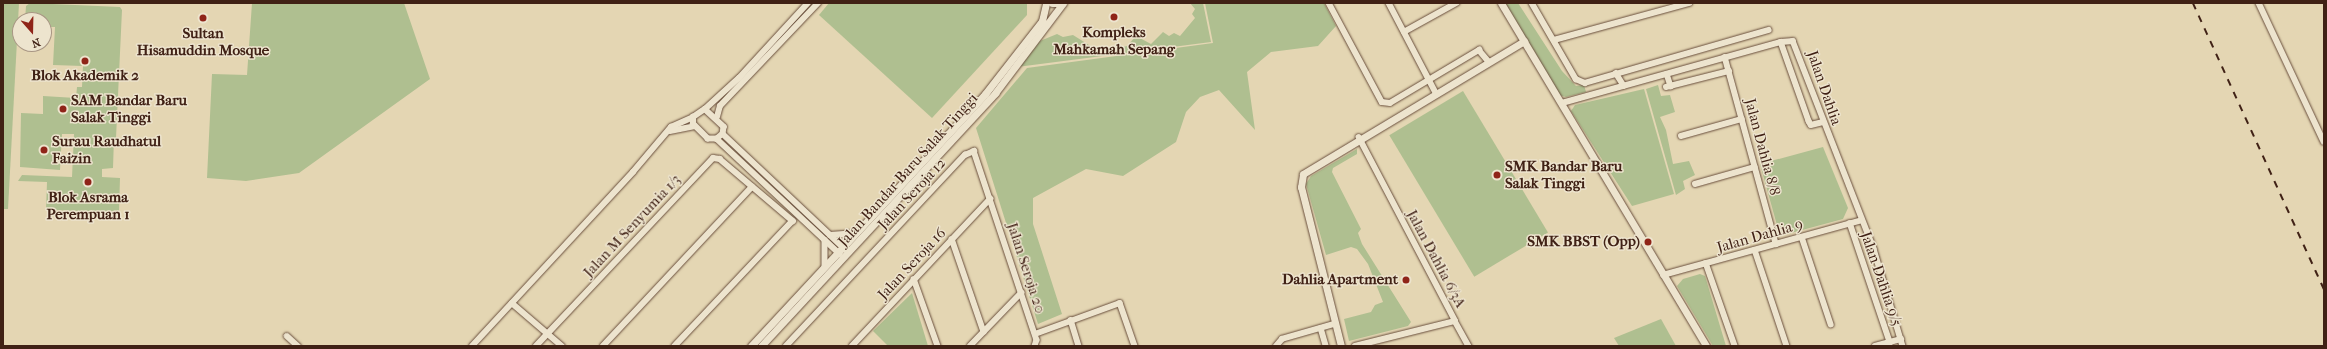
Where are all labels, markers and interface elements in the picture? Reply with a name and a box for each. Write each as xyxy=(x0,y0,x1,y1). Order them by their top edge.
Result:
north arrow xyxy=(12,12,52,52)
marker: Kompleks Mahkamah Sepang xyxy=(1109,12,1119,22)
marker: Sultan Hisamuddin Mosque xyxy=(198,13,208,23)
place label: Kompleks Mahkamah Sepang xyxy=(1053,23,1175,58)
place label: Sultan Hisamuddin Mosque xyxy=(137,24,269,59)
text: N xyxy=(30,35,42,50)
street label: Jalan Dahlia xyxy=(1803,48,1845,128)
marker: Blok Akademik 2 xyxy=(80,56,90,66)
place label: Blok Akademik 2 xyxy=(31,67,139,85)
street label: Jalan Bandar Baru Salak Tinggi xyxy=(834,90,982,250)
place label: SAM Bandar Baru Salak Tinggi xyxy=(71,91,187,126)
street label: Jalan Dahlia 8/8 xyxy=(1740,97,1784,197)
marker: SAM Bandar Baru Salak Tinggi xyxy=(58,104,68,114)
place label: Surau Raudhatul Faizin xyxy=(52,132,161,167)
marker: Surau Raudhatul Faizin xyxy=(39,145,49,155)
street label: Jalan Seroja 12 xyxy=(874,154,950,234)
place label: SMK Bandar Baru Salak Tinggi xyxy=(1505,157,1622,192)
marker: SMK Bandar Baru Salak Tinggi xyxy=(1492,170,1502,180)
street label: Jalan M Senyumia 1/3 xyxy=(580,171,684,281)
marker: Blok Asrama Perempuan 1 xyxy=(83,177,93,187)
place label: Blok Asrama Perempuan 1 xyxy=(46,188,130,223)
street label: Jalan Dahlia 6/3A xyxy=(1403,207,1469,311)
street label: Jalan Dahlia 9 xyxy=(1715,215,1805,257)
street label: Jalan Seroja 20 xyxy=(1003,220,1049,316)
street label: Jalan Seroja 16 xyxy=(874,224,950,304)
street label: Jalan Dahlia 9/5 xyxy=(1856,229,1906,329)
place label: SMK BBST (Opp) xyxy=(1527,233,1640,251)
marker: SMK BBST (Opp) xyxy=(1643,237,1653,247)
place label: Dahlia Apartment xyxy=(1282,271,1398,289)
marker: Dahlia Apartment xyxy=(1401,275,1411,285)

